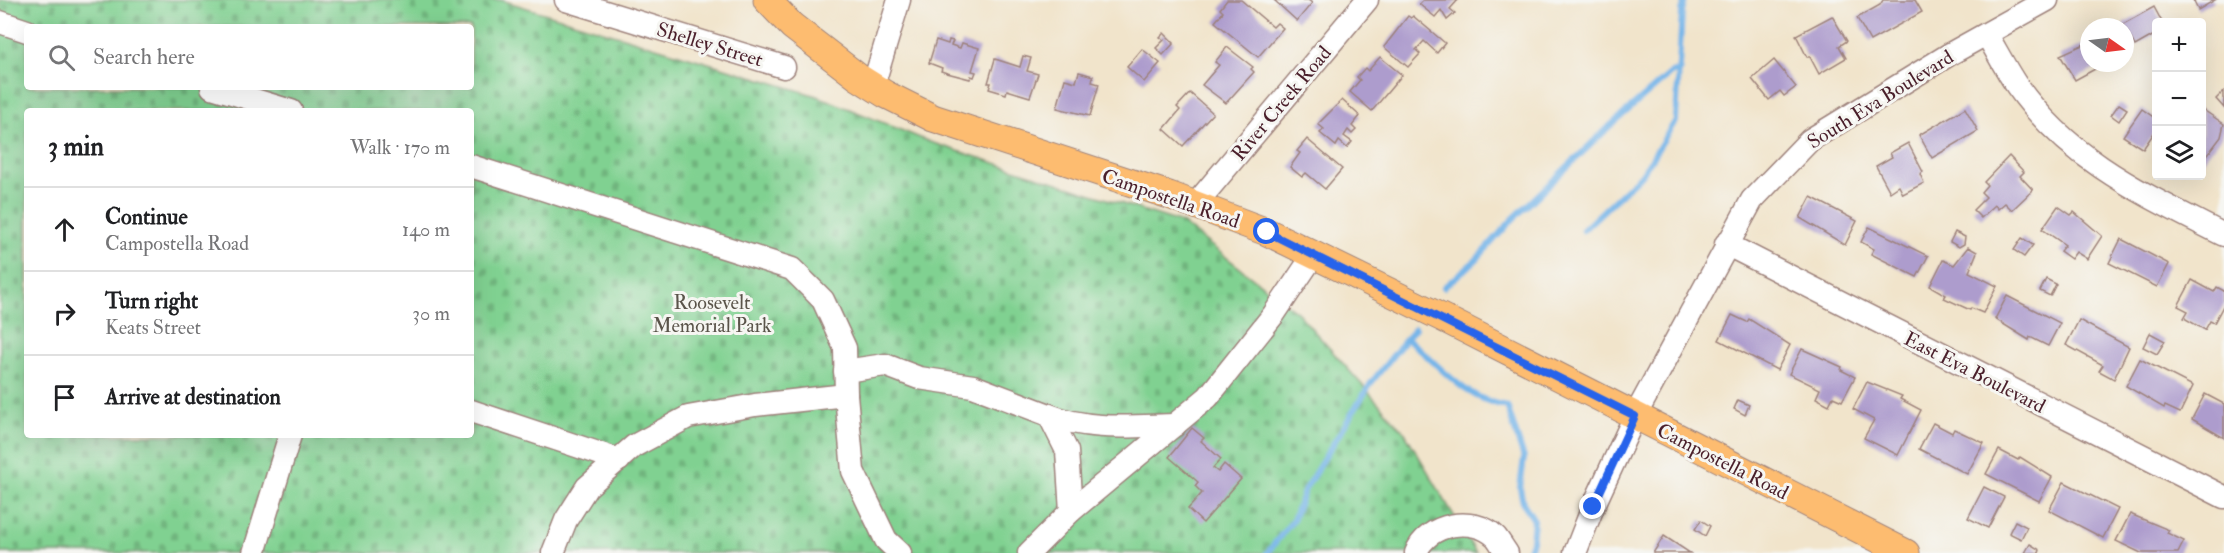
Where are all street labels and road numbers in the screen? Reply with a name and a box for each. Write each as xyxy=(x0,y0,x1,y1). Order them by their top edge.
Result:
street label: Shelley Street xyxy=(654,16,766,73)
street label: River Creek Road xyxy=(1226,41,1337,166)
street label: South Eva Boulevard xyxy=(1803,44,1958,154)
street label: Campostella Road xyxy=(1098,163,1243,235)
street label: East Eva Boulevard xyxy=(1900,326,2050,419)
street label: Campostella Road xyxy=(1652,418,1793,506)

